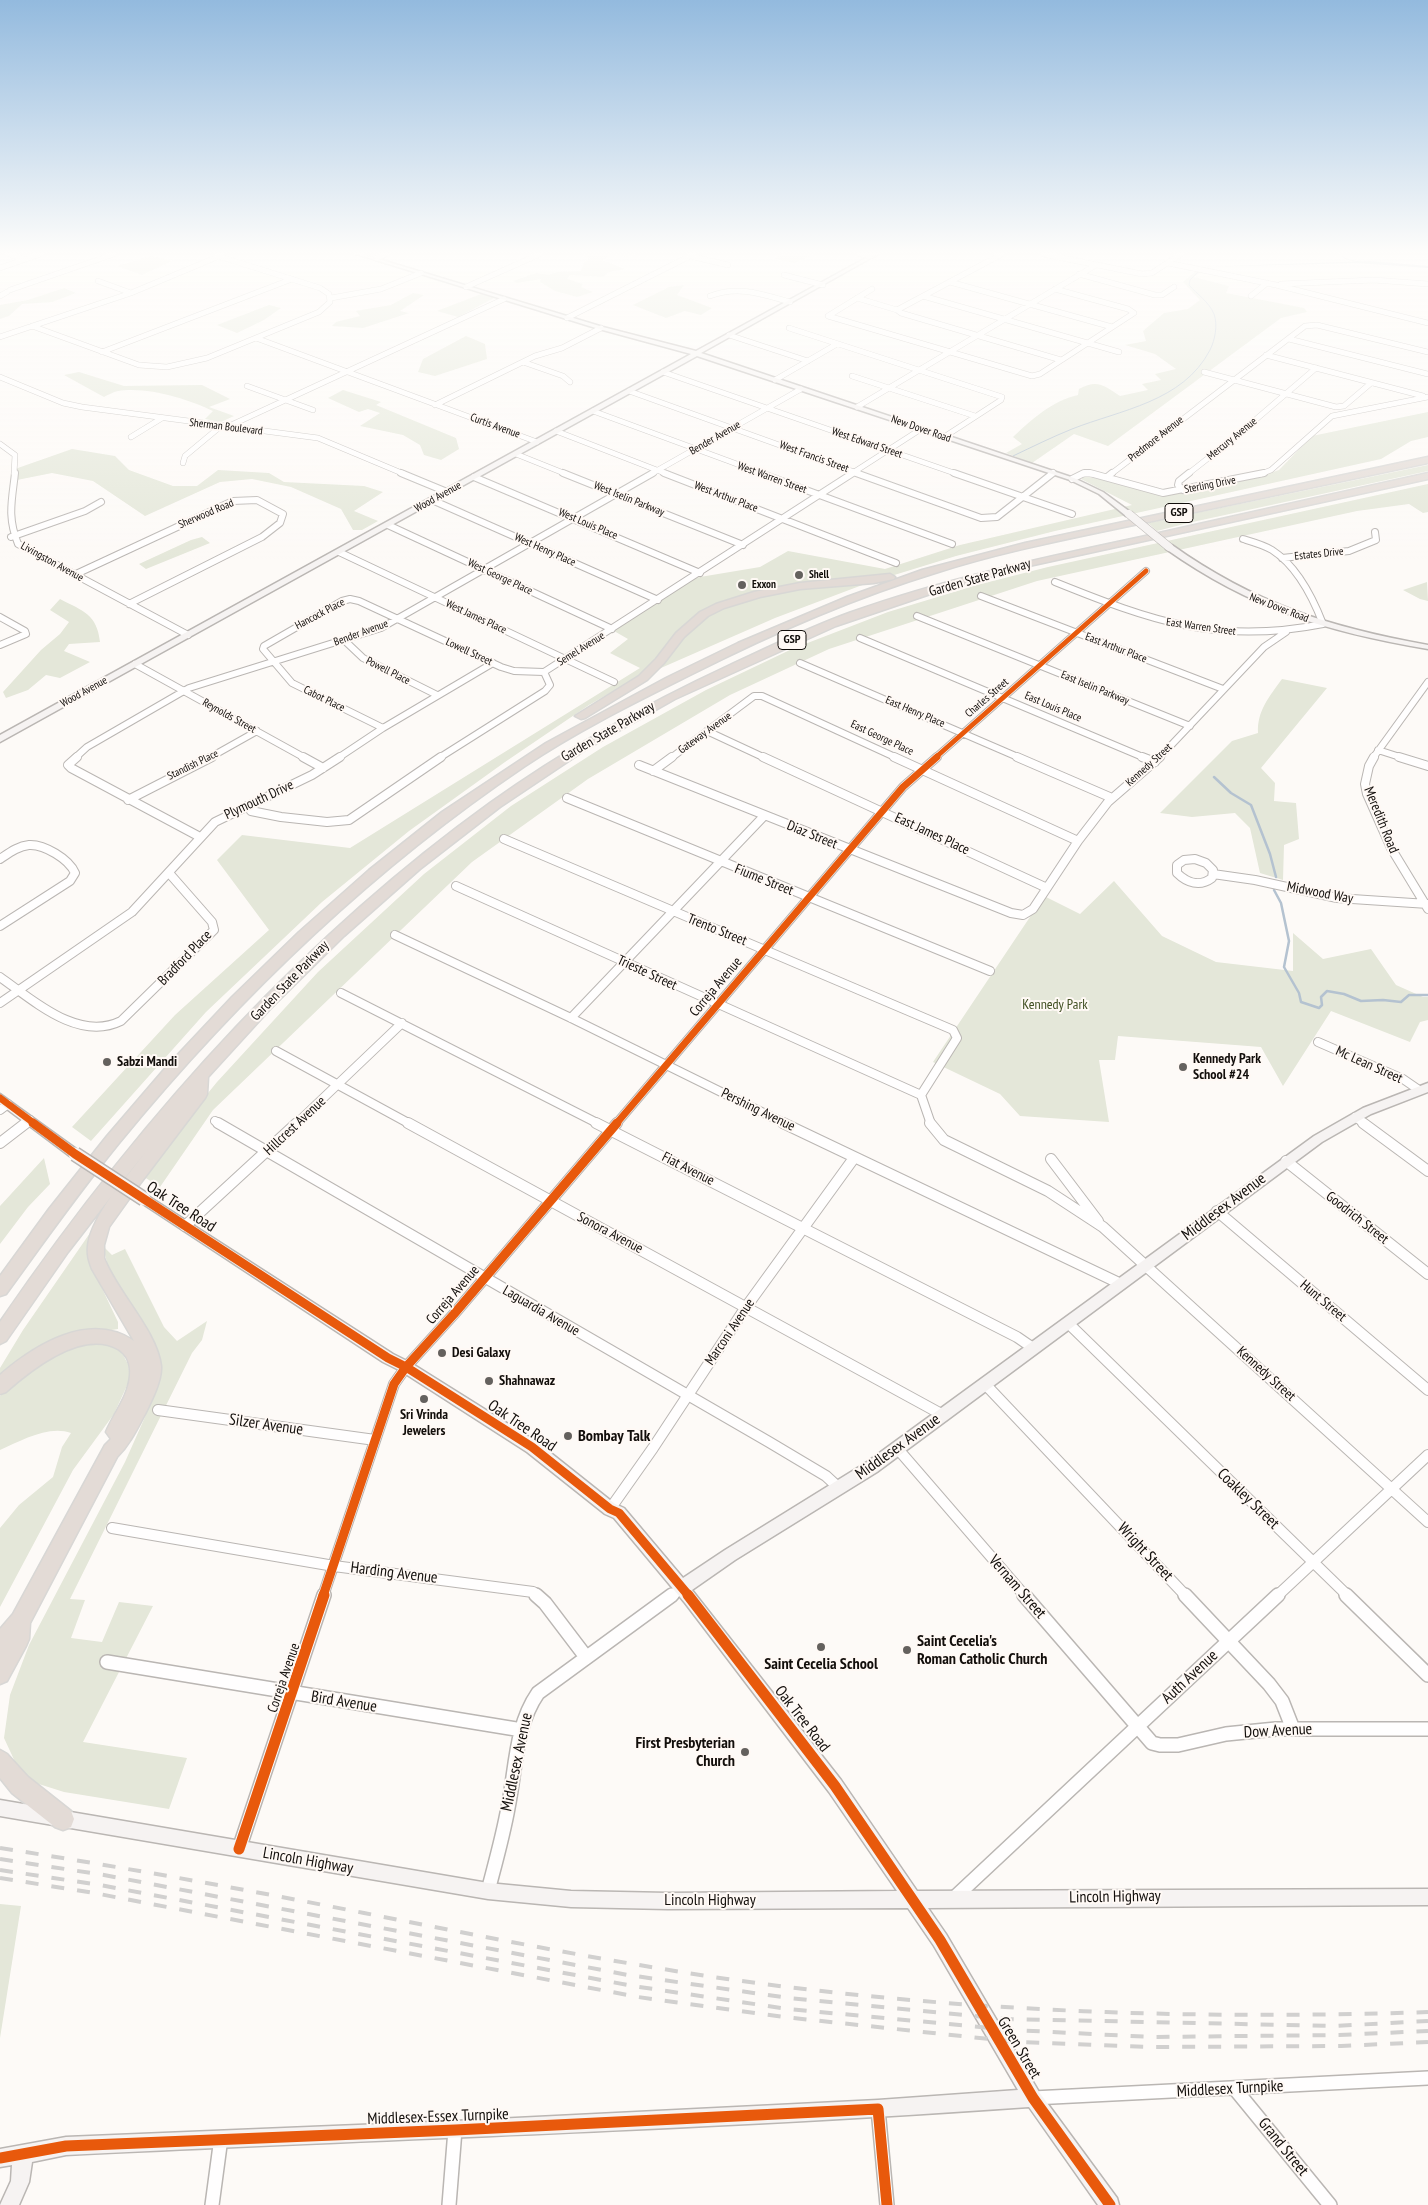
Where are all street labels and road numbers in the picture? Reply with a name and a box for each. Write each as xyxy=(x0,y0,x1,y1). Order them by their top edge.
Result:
street label: Curtis Avenue xyxy=(468,411,522,441)
street label: New Dover Road xyxy=(889,413,953,445)
street label: Predmore Avenue xyxy=(1126,413,1186,465)
street label: Mercury Avenue xyxy=(1204,415,1260,463)
street label: Sherman Boulevard xyxy=(189,416,263,438)
street label: Bender Avenue xyxy=(687,418,743,458)
street label: West Edward Street xyxy=(830,425,904,461)
street label: West Francis Street xyxy=(778,438,850,476)
street label: West Warren Street xyxy=(736,459,808,497)
street label: Sterling Drive xyxy=(1183,474,1237,496)
street label: Wood Avenue xyxy=(412,479,464,515)
street label: West Iselin Parkway xyxy=(592,479,666,519)
street label: West Arthur Place xyxy=(692,479,760,515)
street label: Sherwood Road xyxy=(176,496,236,532)
road number: GSP xyxy=(1165,503,1193,522)
street label: West Louis Place xyxy=(556,506,620,542)
street label: West Henry Place xyxy=(512,531,578,569)
street label: Livingston Avenue xyxy=(18,539,86,585)
street label: Estates Drive xyxy=(1294,545,1344,563)
street label: Garden State Parkway xyxy=(927,555,1033,601)
street label: West George Place xyxy=(465,556,535,598)
street label: New Dover Road xyxy=(1247,591,1311,625)
street label: Hancock Place xyxy=(293,595,347,633)
street label: West James Place xyxy=(443,597,509,637)
street label: East Warren Street xyxy=(1165,616,1237,638)
street label: Bender Avenue xyxy=(332,617,390,649)
street label: Semel Avenue xyxy=(555,629,607,669)
road number: GSP xyxy=(778,630,806,650)
street label: East Arthur Place xyxy=(1083,630,1149,666)
street label: Lowell Street xyxy=(444,635,494,669)
street label: Powell Place xyxy=(364,654,412,688)
street label: East Iselin Parkway xyxy=(1059,668,1131,708)
street label: Wood Avenue xyxy=(58,674,110,710)
street label: Charles Street xyxy=(963,676,1011,720)
street label: Cabot Place xyxy=(301,683,347,715)
street label: East Louis Place xyxy=(1023,689,1083,725)
street label: East Henry Place xyxy=(883,694,947,730)
street label: Reynolds Street xyxy=(200,696,258,736)
street label: Garden State Parkway xyxy=(558,698,658,766)
street label: Gateway Avenue xyxy=(676,709,734,757)
street label: East George Place xyxy=(849,718,915,758)
street label: Kennedy Street xyxy=(1123,741,1175,789)
street label: Standish Place xyxy=(165,747,221,783)
street label: Plymouth Drive xyxy=(222,777,296,823)
street label: Meredith Road xyxy=(1360,784,1402,856)
street label: East James Place xyxy=(892,809,972,859)
street label: Diaz Street xyxy=(784,817,840,853)
street label: Fiume Street xyxy=(732,861,796,899)
street label: Midwood Way xyxy=(1285,878,1355,908)
street label: Trento Street xyxy=(685,910,749,950)
street label: Bradford Place xyxy=(155,927,215,989)
street label: Garden State Parkway xyxy=(247,937,333,1025)
street label: Trieste Street xyxy=(614,952,680,994)
street label: Correja Avenue xyxy=(686,954,746,1020)
street label: Mc Lean Street xyxy=(1333,1043,1405,1087)
street label: Pershing Avenue xyxy=(718,1085,798,1135)
street label: Hillcrest Avenue xyxy=(261,1093,329,1159)
street label: Fiat Avenue xyxy=(659,1149,717,1189)
street label: Middlesex Avenue xyxy=(1178,1169,1270,1245)
street label: Oak Tree Road xyxy=(143,1178,219,1236)
street label: Goodrich Street xyxy=(1322,1188,1392,1248)
street label: Sonora Avenue xyxy=(574,1209,646,1257)
street label: Correja Avenue xyxy=(423,1262,483,1328)
street label: Hunt Street xyxy=(1296,1277,1350,1325)
street label: Laguardia Avenue xyxy=(500,1282,582,1340)
street label: Marconi Avenue xyxy=(702,1296,758,1368)
street label: Kennedy Street xyxy=(1233,1343,1299,1405)
street label: Oak Tree Road xyxy=(484,1396,560,1456)
street label: Silzer Avenue xyxy=(228,1410,304,1440)
street label: Middlesex Avenue xyxy=(852,1410,944,1484)
street label: Coakley Street xyxy=(1213,1465,1283,1533)
street label: Wright Street xyxy=(1113,1519,1177,1585)
street label: Vernam Street xyxy=(984,1551,1050,1623)
street label: Harding Avenue xyxy=(349,1558,439,1588)
street label: Correja Avenue xyxy=(264,1641,304,1715)
street label: Auth Avenue xyxy=(1158,1646,1222,1708)
street label: Oak Tree Road xyxy=(770,1682,834,1756)
street label: Bird Avenue xyxy=(310,1687,378,1717)
street label: Middlesex Avenue xyxy=(497,1711,537,1813)
street label: Dow Avenue xyxy=(1243,1720,1313,1742)
street label: Lincoln Highway xyxy=(261,1844,355,1878)
street label: Lincoln Highway xyxy=(1069,1887,1161,1907)
street label: Lincoln Highway xyxy=(664,1890,756,1910)
street label: Green Street xyxy=(993,2014,1045,2082)
street label: Middlesex Turnpike xyxy=(1176,2077,1284,2101)
street label: Middlesex-Essex Turnpike xyxy=(367,2105,509,2129)
street label: Grand Street xyxy=(1254,2114,1312,2180)

